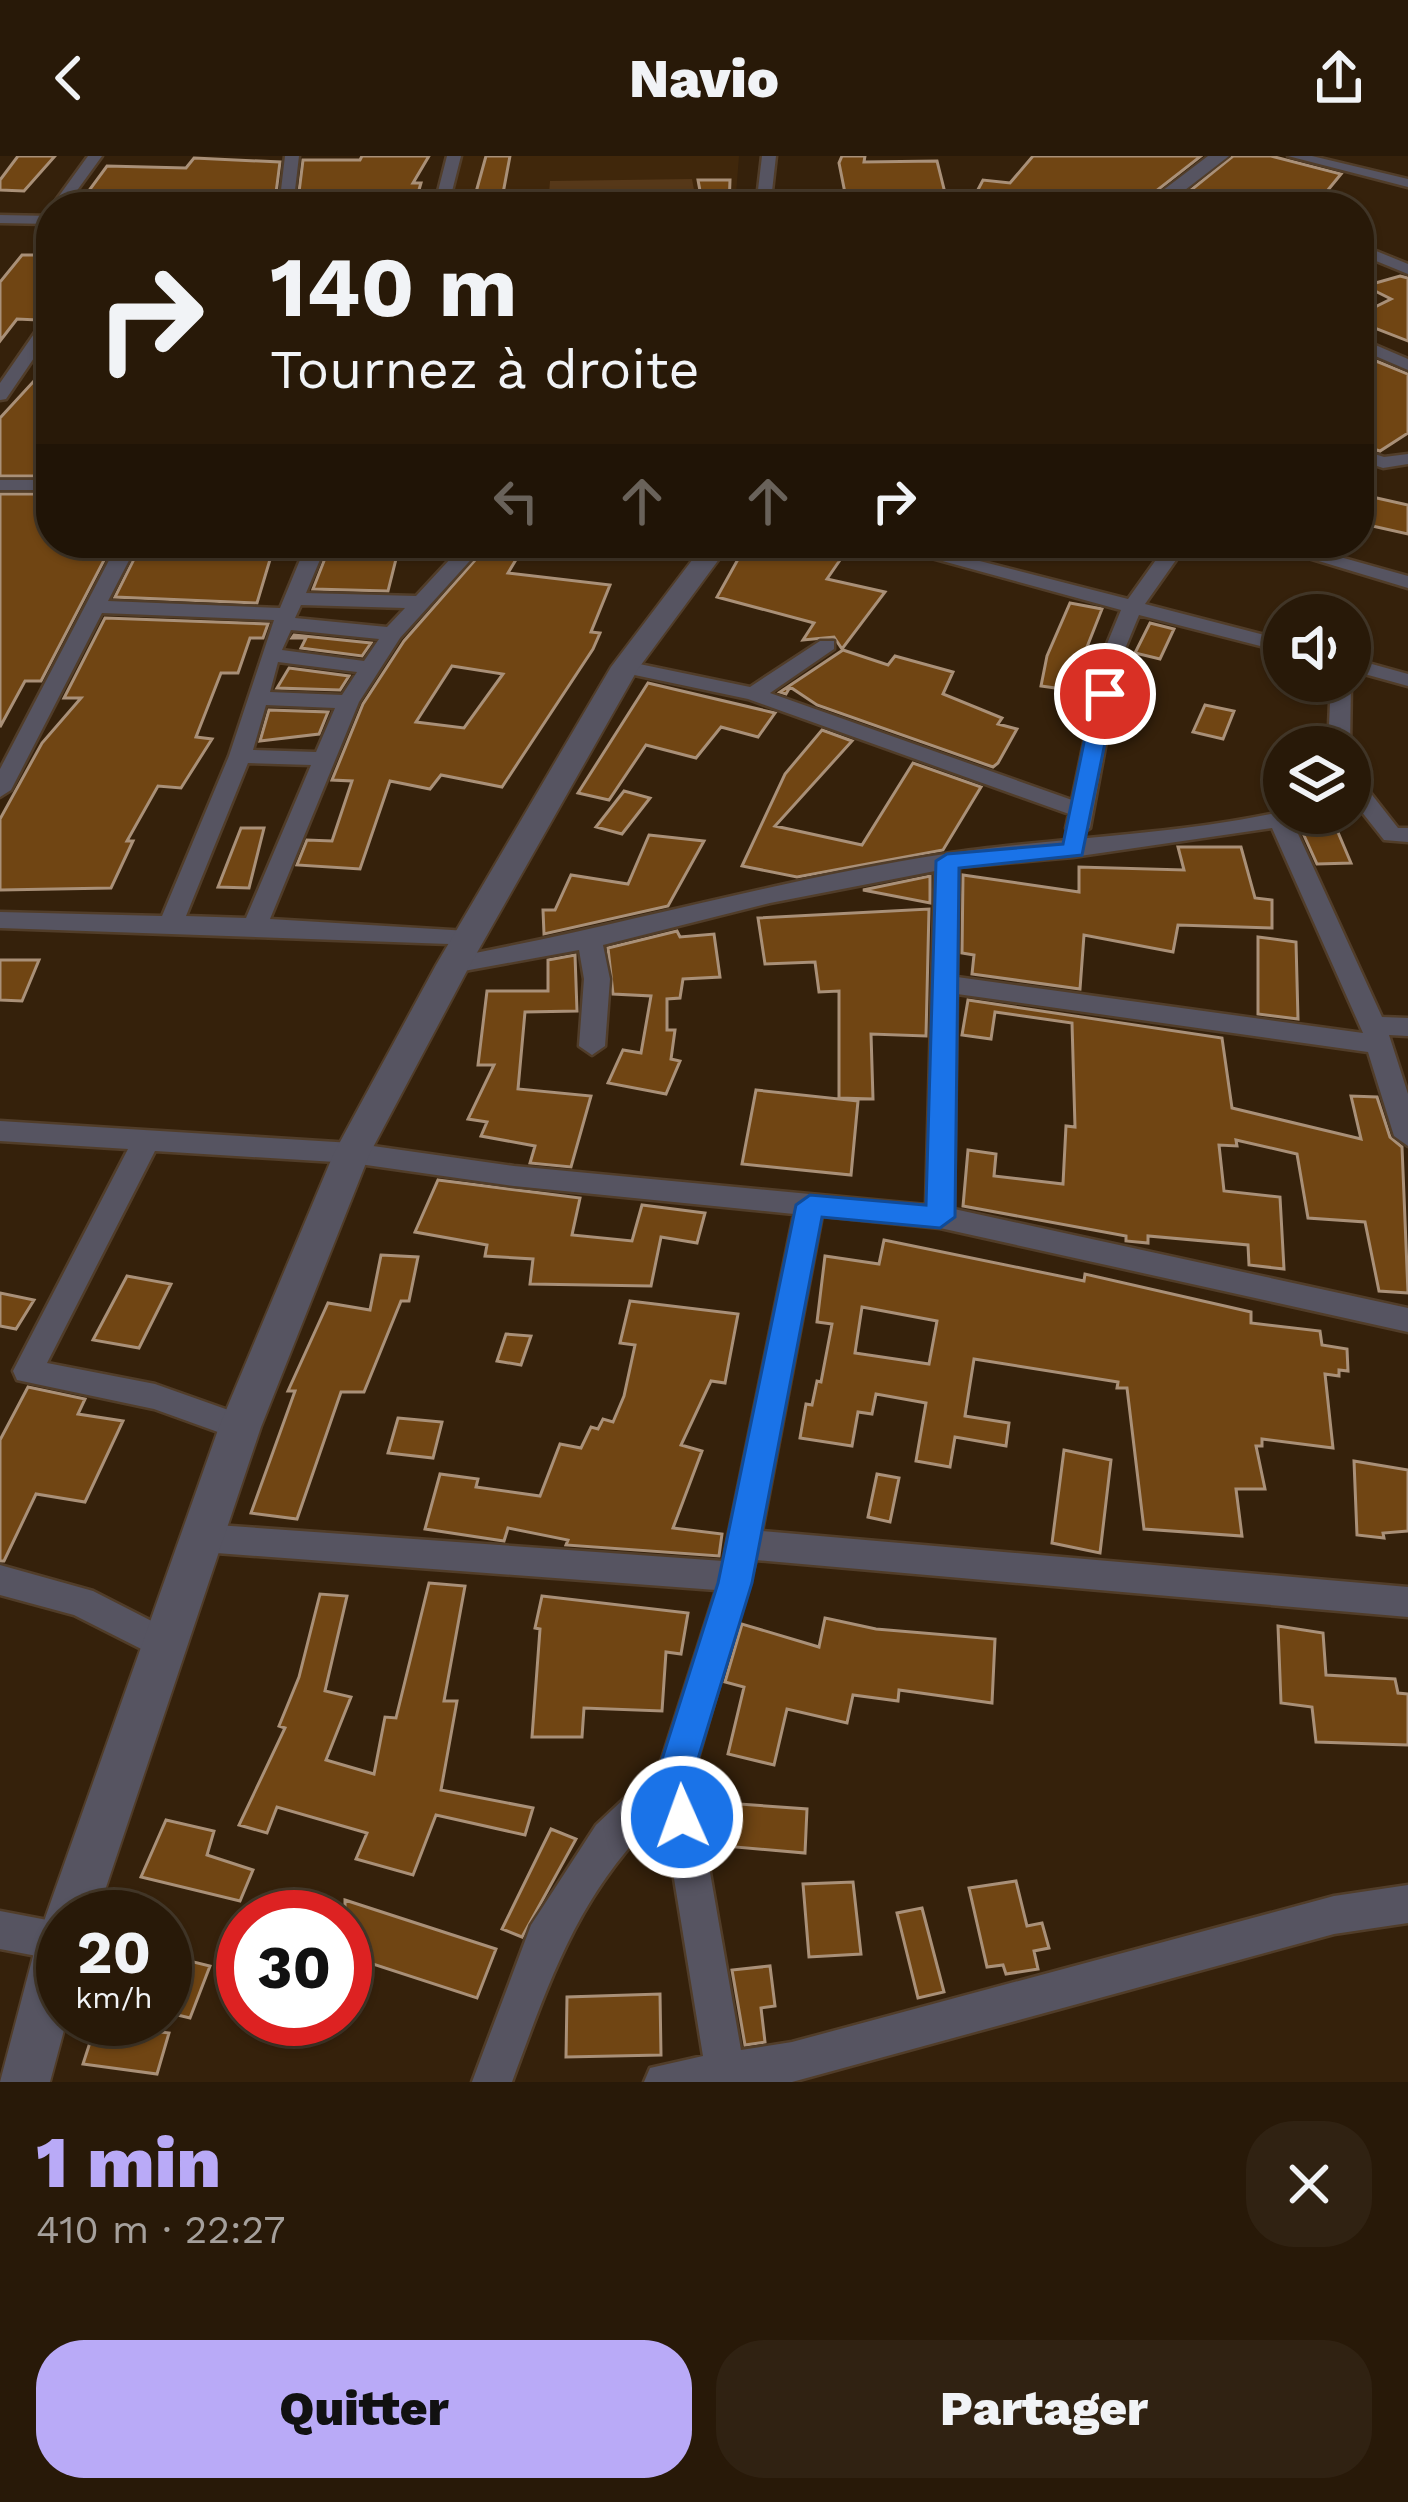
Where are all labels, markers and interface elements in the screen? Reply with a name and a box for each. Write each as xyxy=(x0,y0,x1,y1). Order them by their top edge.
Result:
icon: back xyxy=(36,45,102,111)
icon: share xyxy=(1306,45,1372,111)
text: Navio xyxy=(629,47,779,110)
text: 140 m xyxy=(270,238,518,336)
icon: right xyxy=(72,240,228,396)
text: Tournez à droite xyxy=(270,338,700,401)
icon: left xyxy=(483,468,549,534)
icon: ahead xyxy=(609,468,675,534)
icon: ahead xyxy=(735,468,801,534)
icon: right xyxy=(861,468,927,534)
map controls xyxy=(1263,594,1371,834)
button: sound xyxy=(1263,594,1371,702)
pin xyxy=(1054,643,1156,745)
icon: arrive xyxy=(1072,661,1138,727)
button: layers xyxy=(1263,726,1371,834)
position arrow xyxy=(619,1754,745,1880)
speed limit sign: 30 xyxy=(216,1890,372,2046)
text: 20 xyxy=(77,1917,151,1988)
text: km/h xyxy=(75,1980,153,2015)
text: 1 min xyxy=(36,2120,221,2204)
button: close xyxy=(1246,2121,1372,2247)
text: 410 m · 22:27 xyxy=(36,2207,285,2252)
button: Quitter xyxy=(36,2340,692,2478)
button: Partager xyxy=(716,2340,1372,2478)

